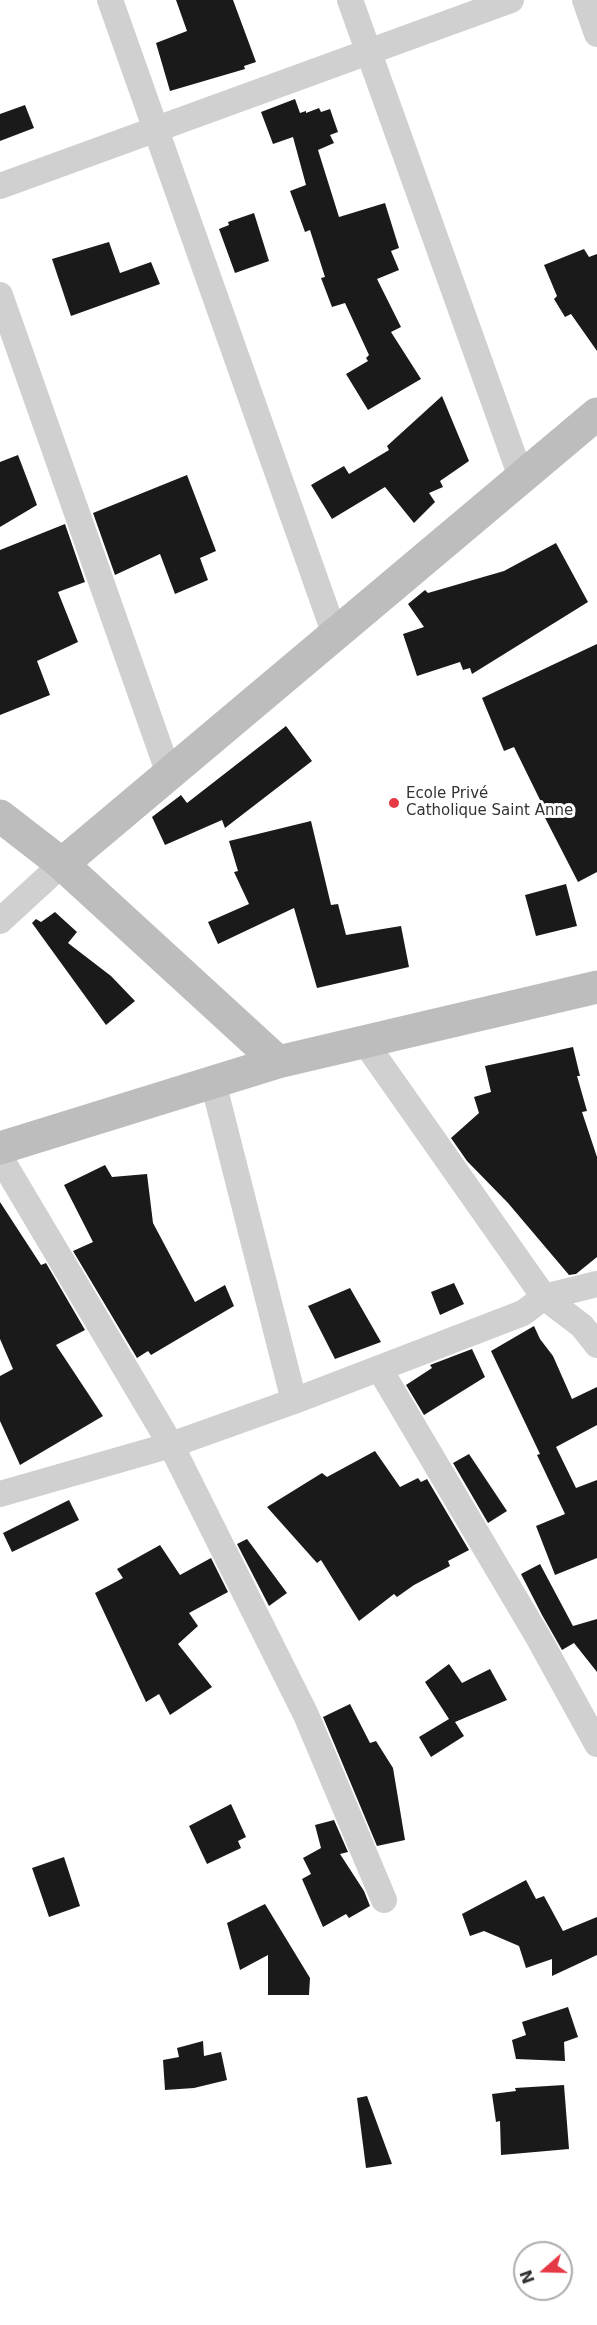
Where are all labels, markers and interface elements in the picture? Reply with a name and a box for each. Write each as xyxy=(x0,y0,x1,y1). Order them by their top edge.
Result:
place label: Ecole Privé Catholique Saint Anne xyxy=(406,785,573,820)
marker: Ecole Privé Catholique Saint Anne xyxy=(387,796,401,810)
north arrow xyxy=(513,2241,573,2301)
text: N xyxy=(516,2267,539,2286)

